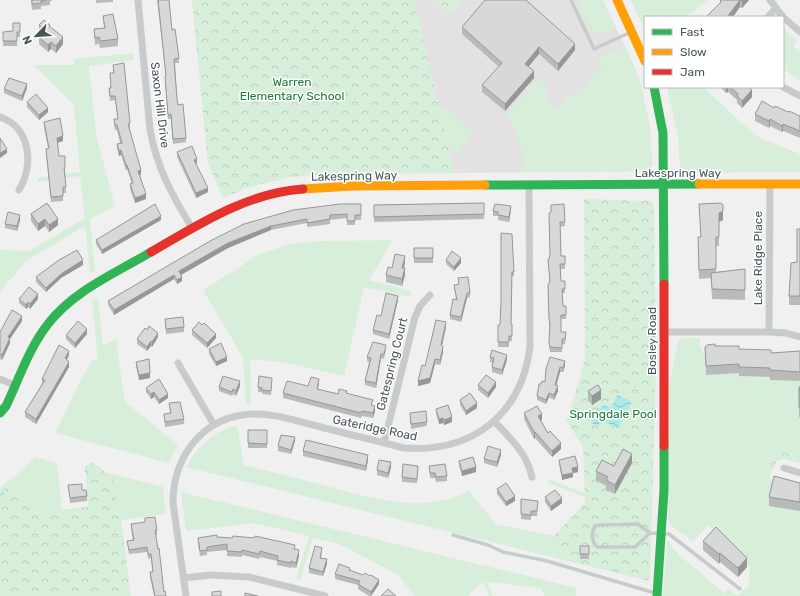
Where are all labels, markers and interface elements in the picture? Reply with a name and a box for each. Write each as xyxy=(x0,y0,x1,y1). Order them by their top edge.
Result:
north arrow xyxy=(16,16,56,56)
legend xyxy=(644,16,784,88)
text: Fast xyxy=(680,25,704,39)
text: N xyxy=(20,34,35,46)
text: Slow xyxy=(680,45,707,59)
street label: Saxon Hill Drive xyxy=(148,61,172,149)
text: Jam xyxy=(680,65,705,79)
park label: Warren Elementary School xyxy=(240,75,344,103)
street label: Lakespring Way xyxy=(635,166,722,180)
street label: Lakespring Way xyxy=(311,168,398,184)
street label: Lake Ridge Place xyxy=(751,211,765,305)
street label: Bosley Road xyxy=(645,307,659,375)
street label: Gatespring Court xyxy=(374,316,410,412)
park label: Springdale Pool xyxy=(569,407,657,421)
street label: Gateridge Road xyxy=(331,412,419,444)

